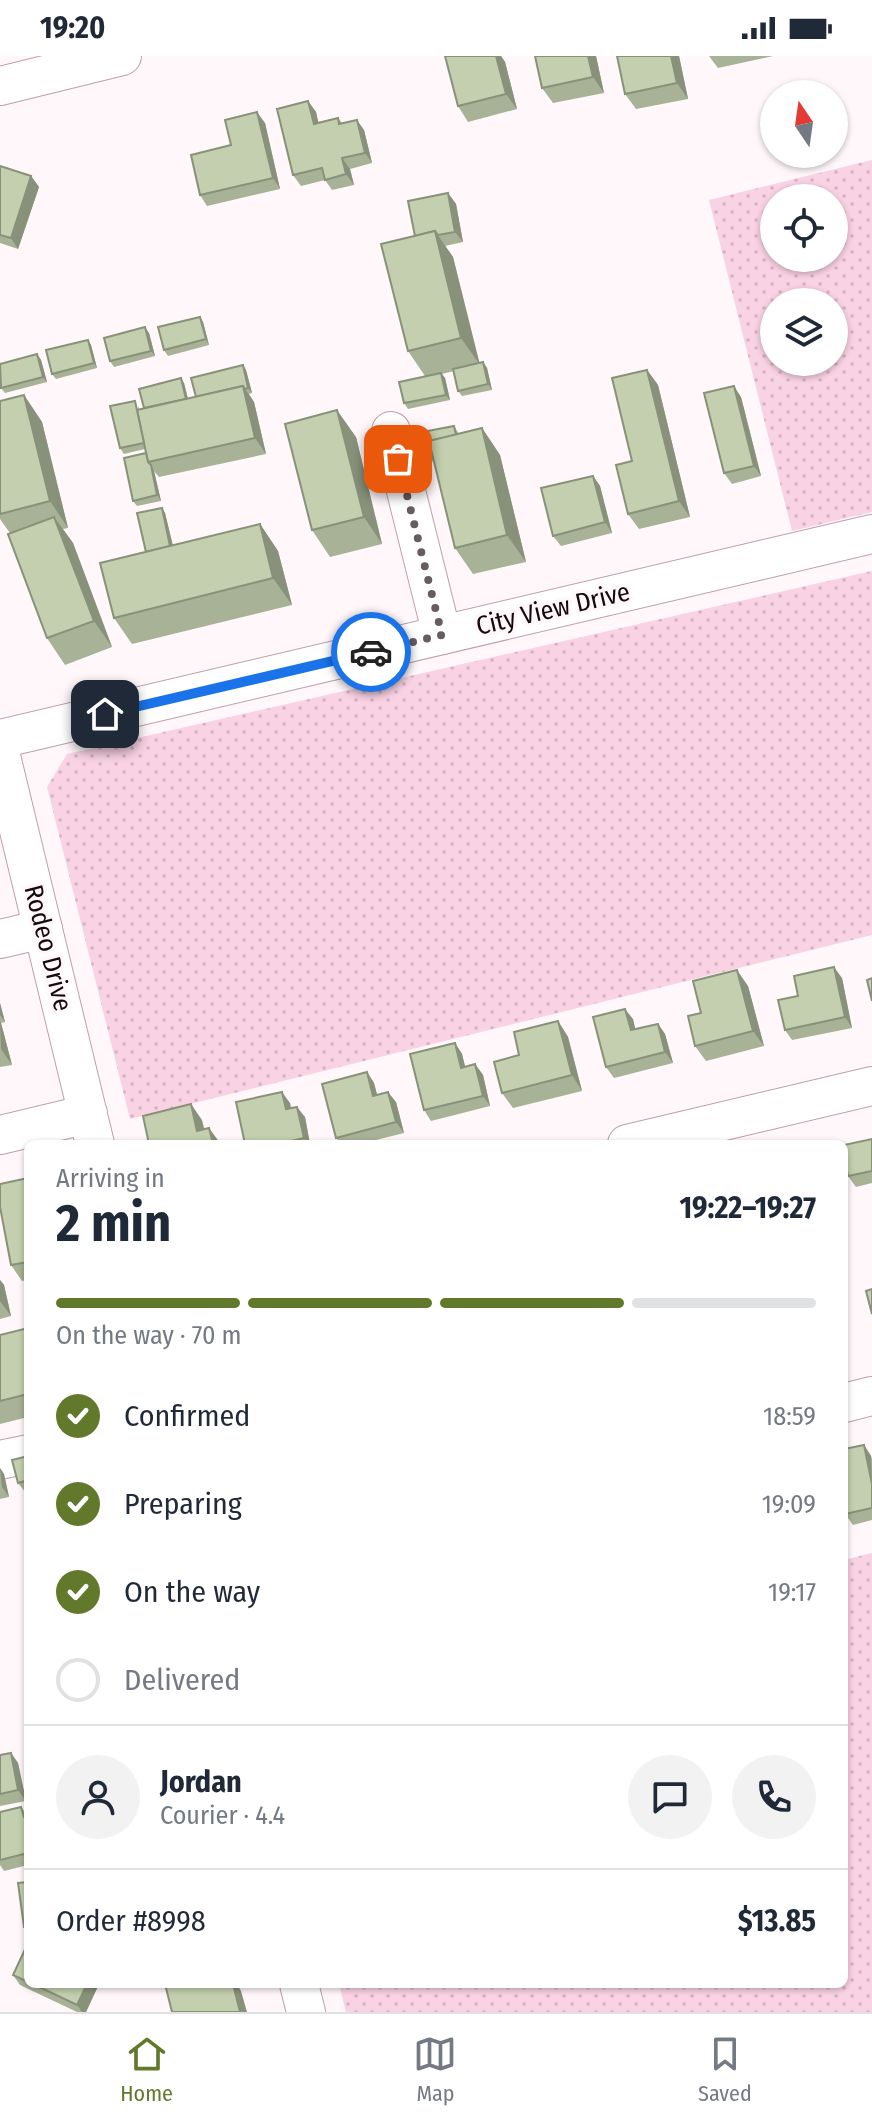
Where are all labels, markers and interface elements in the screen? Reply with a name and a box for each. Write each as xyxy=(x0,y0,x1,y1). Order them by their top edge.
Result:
text: 19:20 xyxy=(40,10,105,46)
north arrow xyxy=(760,80,848,168)
map controls xyxy=(760,80,848,376)
button: locate xyxy=(760,184,848,272)
button: layers xyxy=(760,288,848,376)
pin xyxy=(364,425,432,493)
icon: bag xyxy=(376,437,420,481)
street label: City View Drive xyxy=(473,576,633,642)
courier xyxy=(331,612,411,692)
icon: car xyxy=(349,630,393,674)
pin xyxy=(71,680,139,748)
icon: home xyxy=(83,692,127,736)
street label: Rodeo Drive xyxy=(17,882,79,1014)
text: Arriving in xyxy=(56,1163,165,1194)
text: 19:22–19:27 xyxy=(679,1190,816,1226)
text: 2 min xyxy=(56,1192,171,1255)
text: On the way · 70 m xyxy=(56,1320,242,1351)
icon: check xyxy=(56,1394,100,1438)
text: Confirmed xyxy=(124,1398,250,1434)
text: 18:59 xyxy=(763,1401,816,1432)
icon: check xyxy=(56,1482,100,1526)
text: Preparing xyxy=(124,1486,242,1522)
text: 19:09 xyxy=(762,1489,816,1520)
icon: check xyxy=(56,1570,100,1614)
text: On the way xyxy=(124,1574,260,1610)
text: 19:17 xyxy=(768,1577,816,1608)
text: Delivered xyxy=(124,1662,240,1698)
button: person xyxy=(56,1755,140,1839)
button: chat xyxy=(628,1755,712,1839)
button: phone xyxy=(732,1755,816,1839)
text: Jordan xyxy=(160,1764,242,1800)
text: Courier · 4.4 xyxy=(160,1800,285,1831)
text: Order #8998 xyxy=(56,1903,206,1939)
text: $13.85 xyxy=(738,1903,816,1939)
tab: Home xyxy=(120,2032,173,2107)
tab: Map xyxy=(413,2032,457,2107)
tab: Saved xyxy=(698,2032,752,2107)

